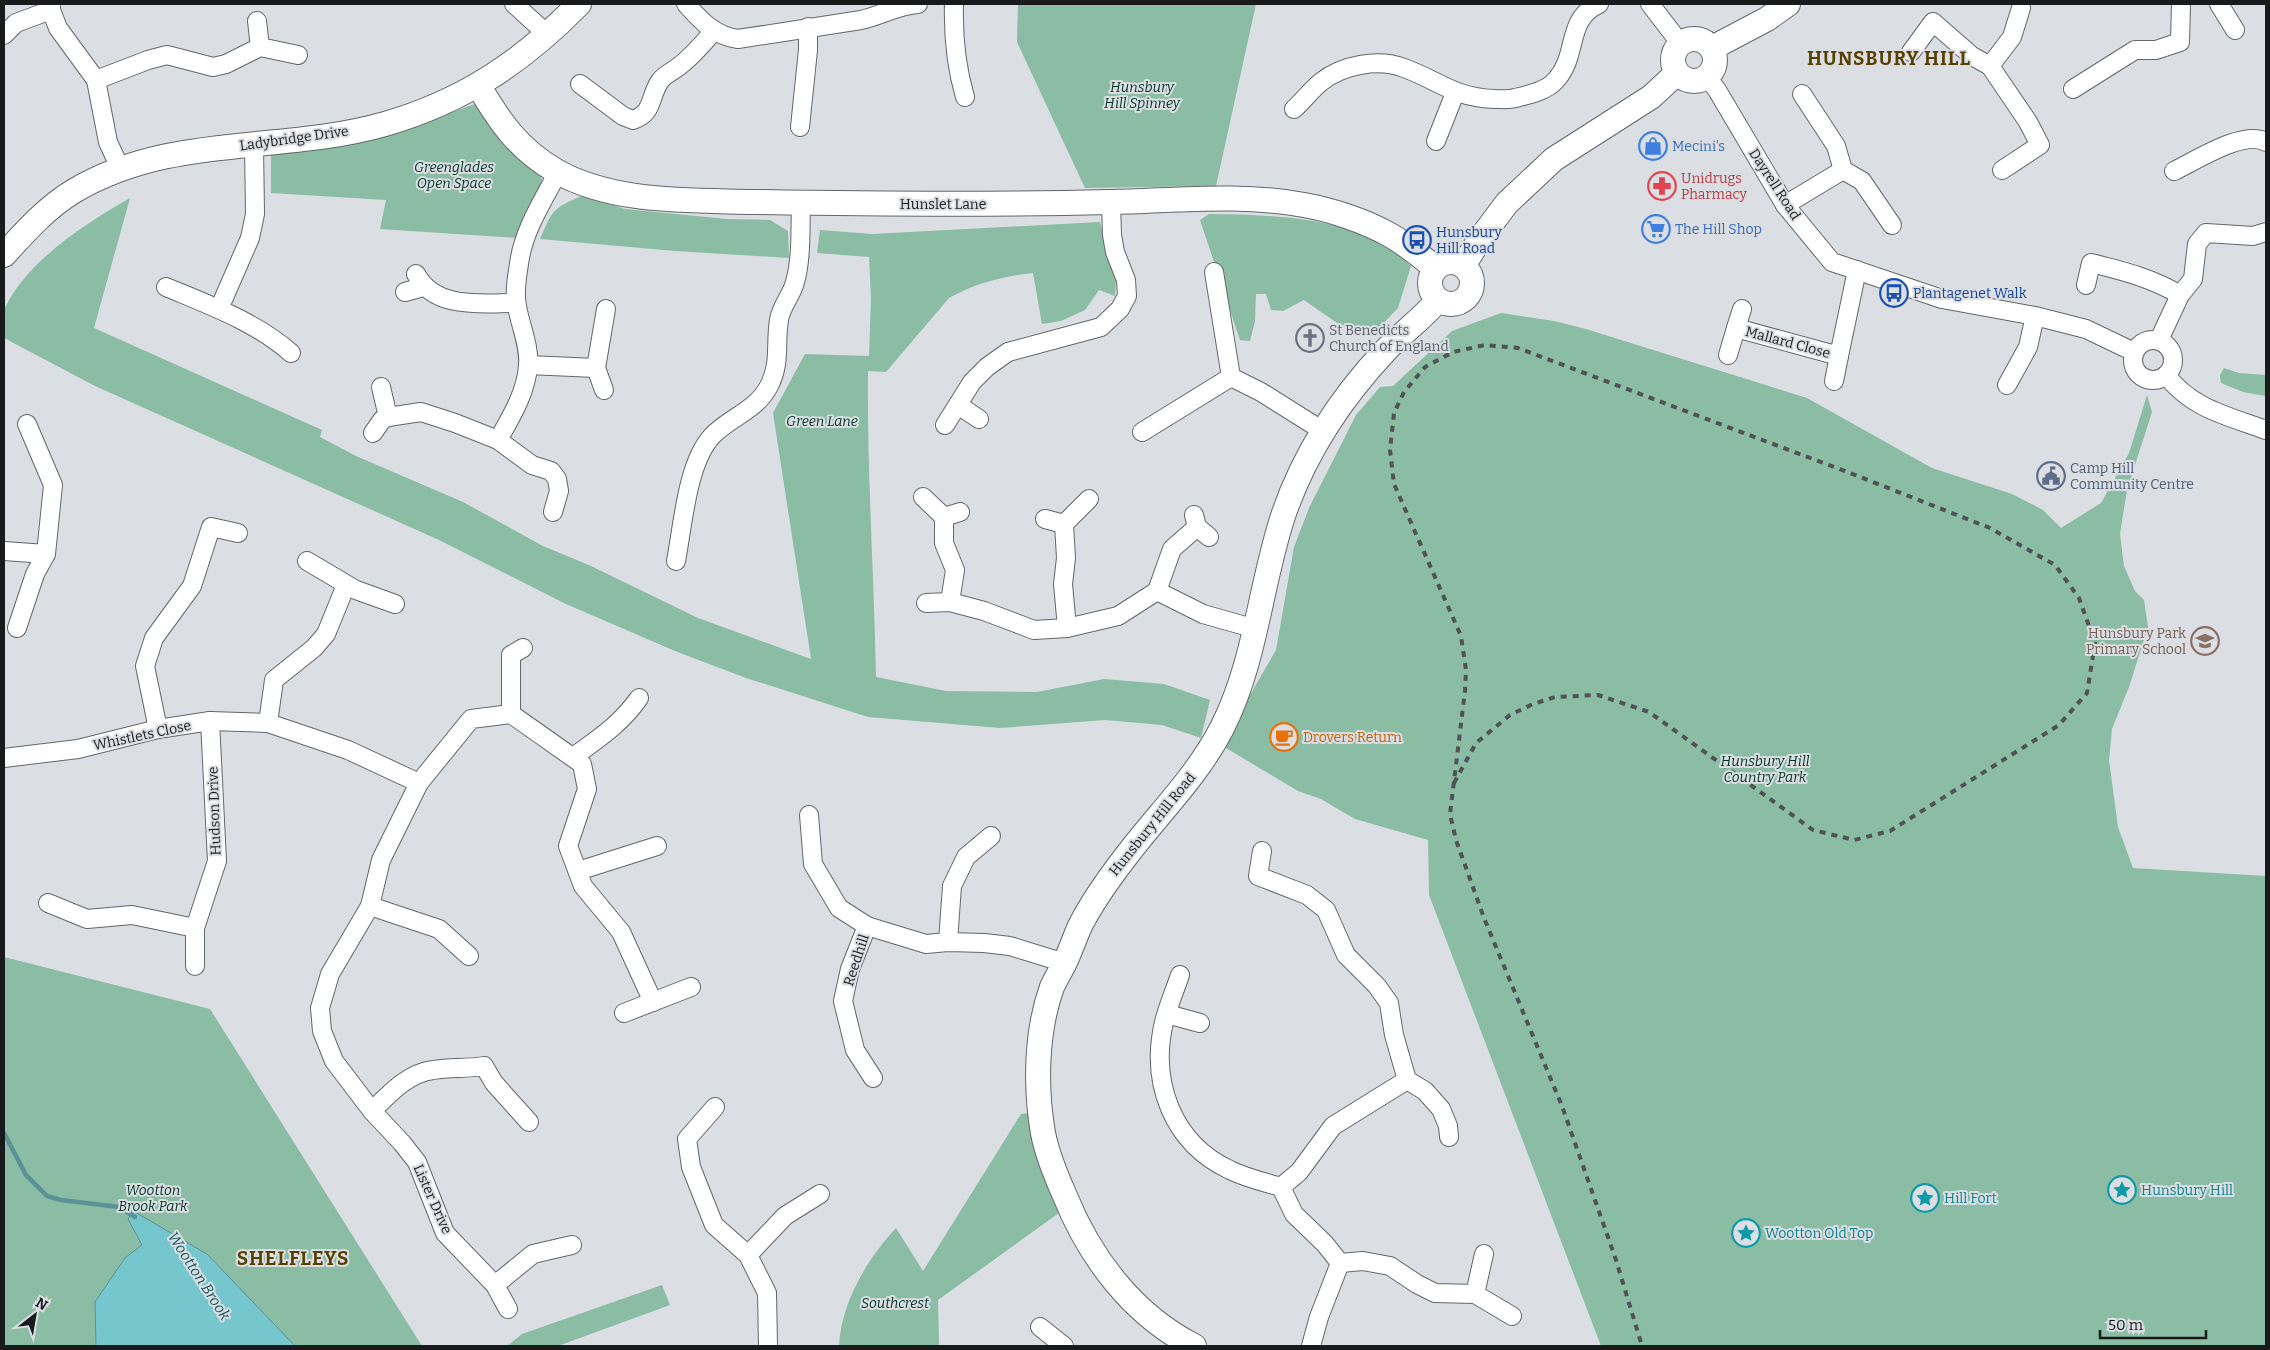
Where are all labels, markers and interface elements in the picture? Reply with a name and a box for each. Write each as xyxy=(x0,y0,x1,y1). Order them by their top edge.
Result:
district label: HUNSBURY HILL xyxy=(1807,47,1971,70)
park label: Hunsbury Hill Spinney xyxy=(1104,79,1181,112)
street label: Ladybridge Drive xyxy=(239,122,350,155)
shop icon: Mecini's xyxy=(1638,131,1668,161)
place label: Mecini's xyxy=(1672,138,1725,155)
street label: Dayrell Road xyxy=(1745,145,1804,223)
park label: Greenglades Open Space xyxy=(414,159,494,192)
place label: Unidrugs Pharmacy xyxy=(1681,170,1747,203)
pharmacy icon: Unidrugs Pharmacy xyxy=(1647,171,1677,201)
street label: Hunslet Lane xyxy=(900,196,986,213)
supermarket icon: The Hill Shop xyxy=(1641,214,1671,244)
place label: The Hill Shop xyxy=(1675,221,1762,238)
place label: Hunsbury Hill Road xyxy=(1436,224,1503,257)
bus stop icon: Hunsbury Hill Road xyxy=(1402,225,1432,255)
bus stop icon: Plantagenet Walk xyxy=(1879,278,1909,308)
place label: Plantagenet Walk xyxy=(1913,285,2027,302)
place label: St Benedicts Church of England xyxy=(1329,322,1449,355)
church icon: St Benedicts Church of England xyxy=(1295,323,1325,353)
street label: Mallard Close xyxy=(1743,323,1832,362)
park label: Green Lane xyxy=(786,413,858,430)
place label: Camp Hill Community Centre xyxy=(2070,460,2194,493)
public building icon: Camp Hill Community Centre xyxy=(2036,461,2066,491)
place label: Hunsbury Park Primary School xyxy=(2086,625,2186,658)
school or university icon: Hunsbury Park Primary School xyxy=(2190,626,2220,656)
street label: Whistlets Close xyxy=(92,717,193,754)
cafe icon: Drovers Return xyxy=(1269,722,1299,752)
place label: Drovers Return xyxy=(1303,729,1402,746)
park label: Hunsbury Hill Country Park xyxy=(1720,753,1810,786)
street label: Hudson Drive xyxy=(204,766,225,856)
street label: Hunsbury Hill Road xyxy=(1106,769,1199,879)
street label: Reedhill xyxy=(840,932,873,988)
street label: Lister Drive xyxy=(410,1162,455,1237)
place icon: Hunsbury Hill xyxy=(2107,1175,2137,1205)
park label: Wootton Brook Park xyxy=(118,1182,188,1215)
place label: Hunsbury Hill xyxy=(2141,1182,2233,1199)
place icon: Hill Fort xyxy=(1910,1183,1940,1213)
place label: Hill Fort xyxy=(1944,1190,1997,1207)
place icon: Wootton Old Top xyxy=(1731,1218,1761,1248)
place label: Wootton Old Top xyxy=(1765,1225,1873,1242)
water label: Wootton Brook xyxy=(164,1229,235,1324)
district label: SHELFLEYS xyxy=(237,1247,349,1270)
north arrow xyxy=(10,1290,60,1340)
text: N xyxy=(32,1294,51,1314)
park label: Southcrest xyxy=(861,1295,930,1312)
scale bar xyxy=(2100,1308,2206,1340)
text: 50 m xyxy=(2108,1316,2144,1334)

